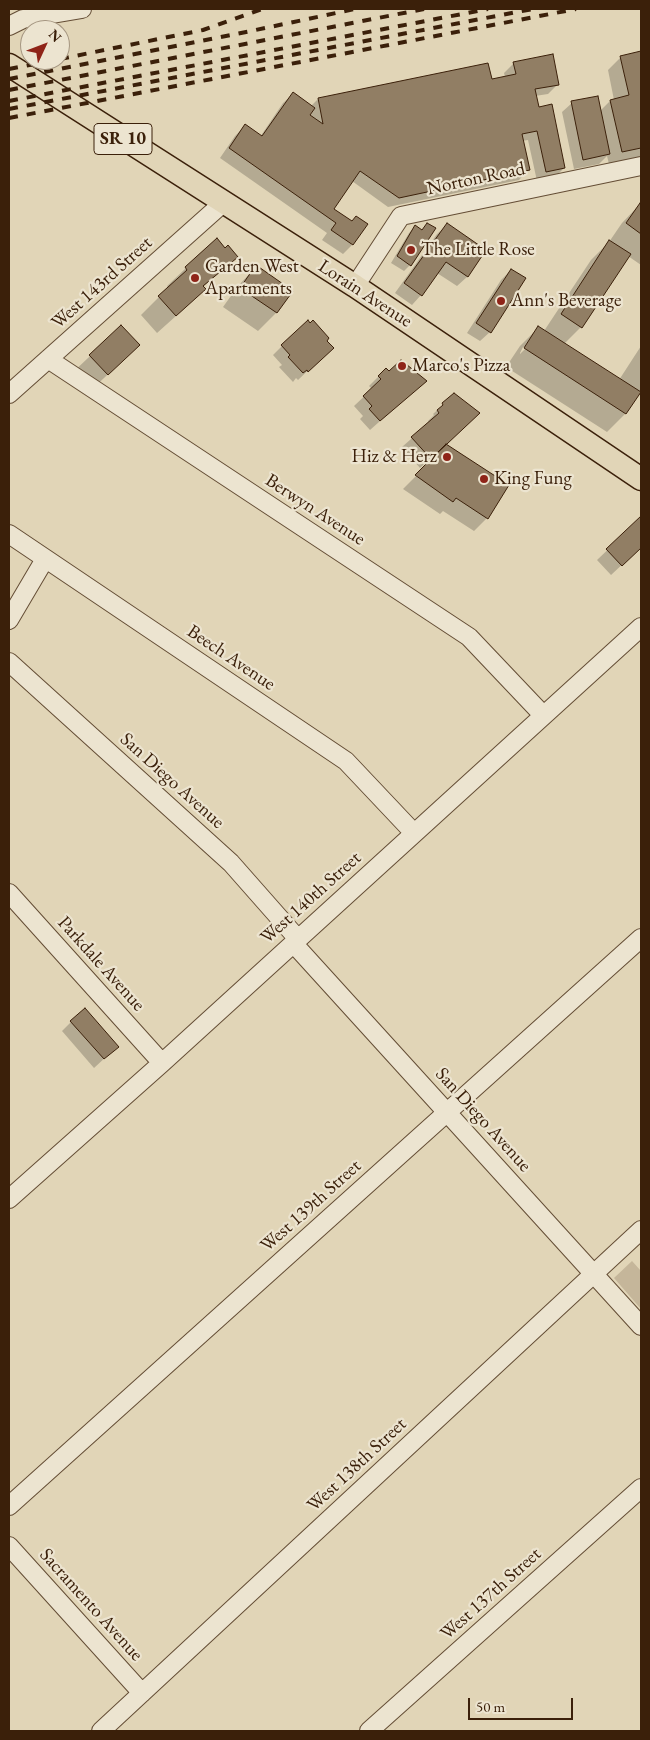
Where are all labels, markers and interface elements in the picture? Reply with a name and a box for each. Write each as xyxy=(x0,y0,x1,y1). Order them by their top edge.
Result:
north arrow xyxy=(20,20,70,70)
text: N xyxy=(45,25,66,46)
road number: SR 10 xyxy=(94,124,152,154)
street label: Norton Road xyxy=(425,157,527,201)
street label: West 143rd Street xyxy=(47,232,157,334)
place label: The Little Rose xyxy=(421,239,535,261)
marker: The Little Rose xyxy=(405,244,417,256)
street label: Lorain Avenue xyxy=(314,255,416,333)
place label: Garden West Apartments xyxy=(205,256,299,300)
marker: Garden West Apartments xyxy=(189,272,201,284)
place label: Ann's Beverage xyxy=(511,290,621,312)
marker: Ann's Beverage xyxy=(495,295,507,307)
place label: Marco's Pizza xyxy=(412,355,510,377)
marker: Marco's Pizza xyxy=(396,360,408,372)
place label: Hiz & Herz xyxy=(352,446,437,468)
marker: Hiz & Herz xyxy=(441,451,453,463)
place label: King Fung xyxy=(494,468,572,490)
street label: Berwyn Avenue xyxy=(261,469,369,551)
marker: King Fung xyxy=(478,473,490,485)
street label: Beech Avenue xyxy=(183,620,279,696)
street label: San Diego Avenue xyxy=(115,728,229,834)
street label: West 140th Street xyxy=(256,847,366,949)
street label: Parkdale Avenue xyxy=(52,912,150,1016)
street label: San Diego Avenue xyxy=(430,1063,536,1177)
street label: West 139th Street xyxy=(256,1155,366,1257)
street label: West 138th Street xyxy=(303,1413,411,1517)
street label: West 137th Street xyxy=(436,1543,546,1645)
street label: Sacramento Avenue xyxy=(34,1544,148,1666)
scale bar xyxy=(470,1688,575,1720)
text: 50 m xyxy=(476,1697,505,1716)

